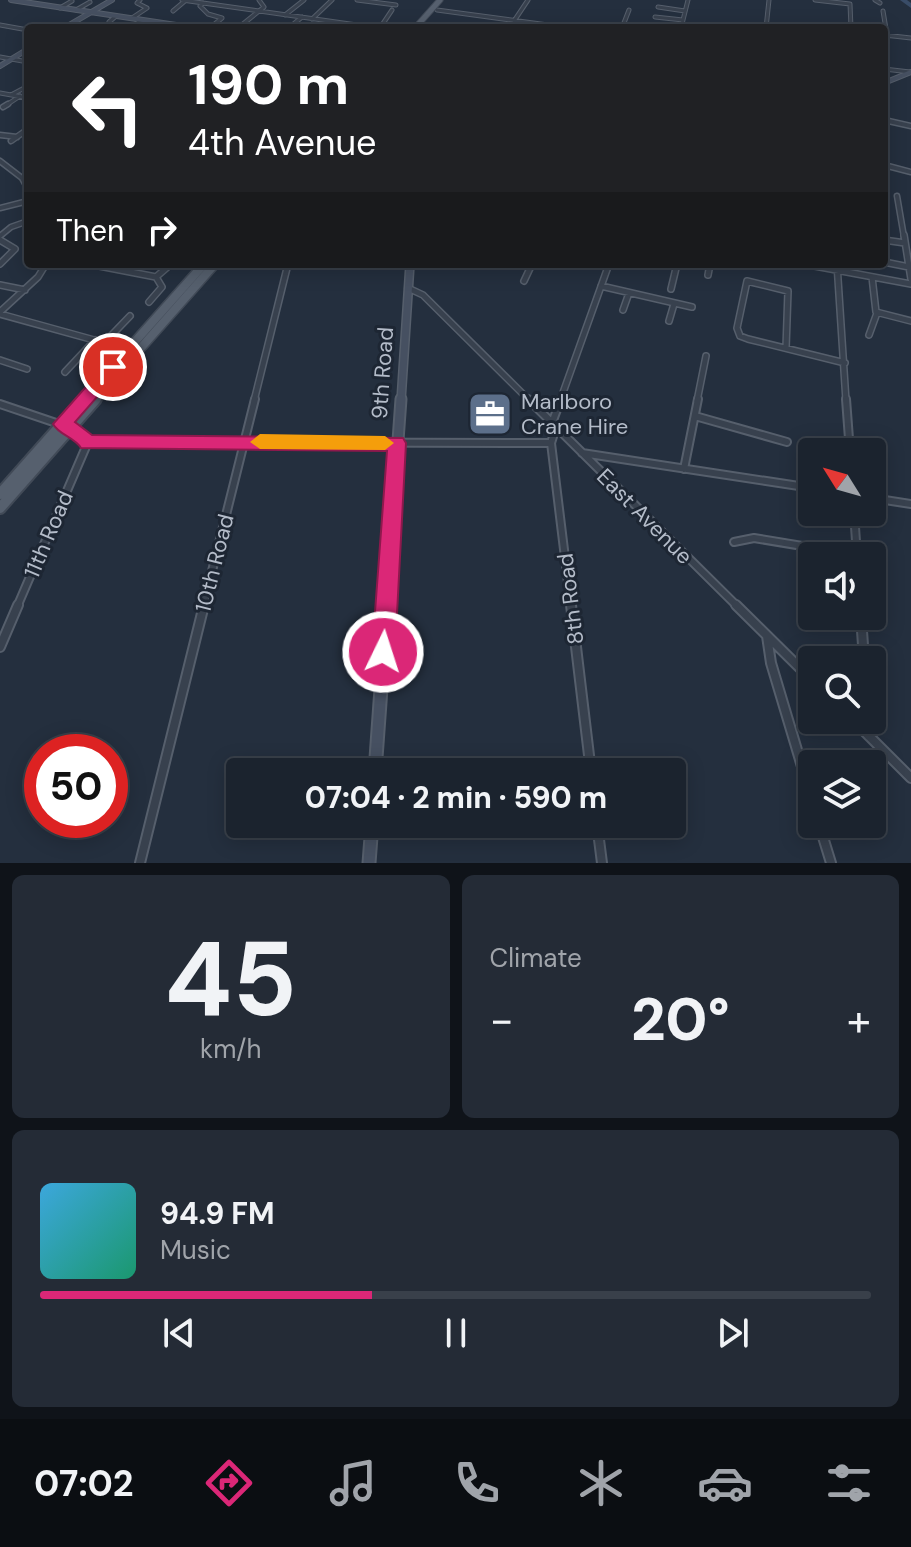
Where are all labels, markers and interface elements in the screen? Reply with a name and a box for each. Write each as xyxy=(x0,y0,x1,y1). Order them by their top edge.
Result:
text: 190 m xyxy=(188,48,349,121)
icon: left xyxy=(56,56,160,160)
text: 4th Avenue xyxy=(188,119,377,166)
icon: right xyxy=(140,208,184,252)
text: Then xyxy=(56,211,124,250)
street label: 9th Road xyxy=(365,326,400,420)
pin xyxy=(79,333,147,401)
icon: arrive xyxy=(91,345,135,389)
place label: Marlboro Crane Hire xyxy=(521,387,628,441)
office icon: Marlboro Crane Hire xyxy=(466,390,514,438)
north arrow xyxy=(798,438,886,526)
map controls xyxy=(798,438,886,838)
street label: East Avenue xyxy=(590,462,699,571)
street label: 11th Road xyxy=(17,486,80,582)
street label: 10th Road xyxy=(188,511,241,615)
button: sound xyxy=(798,542,886,630)
street label: 8th Road xyxy=(551,552,590,646)
position arrow xyxy=(341,610,425,694)
button: search xyxy=(798,646,886,734)
speed limit sign: 50 xyxy=(24,734,128,838)
button: layers xyxy=(798,750,886,838)
text: 07:04 · 2 min · 590 m xyxy=(305,778,607,817)
text: 45 xyxy=(165,912,297,1047)
text: Climate xyxy=(490,941,582,975)
text: 20° xyxy=(631,980,730,1059)
text: − xyxy=(490,991,514,1049)
text: + xyxy=(847,991,871,1049)
text: km/h xyxy=(200,1032,261,1066)
text: 94.9 FM xyxy=(160,1194,275,1233)
text: Music xyxy=(160,1233,231,1267)
icon: previous xyxy=(157,1311,201,1355)
icon: pause xyxy=(434,1311,478,1355)
icon: next xyxy=(711,1311,755,1355)
icon: directions xyxy=(201,1455,257,1511)
icon: music xyxy=(325,1455,381,1511)
icon: phone xyxy=(449,1455,505,1511)
icon: climate xyxy=(573,1455,629,1511)
icon: car xyxy=(697,1455,753,1511)
icon: filters xyxy=(821,1455,877,1511)
text: 07:02 xyxy=(34,1460,134,1507)

